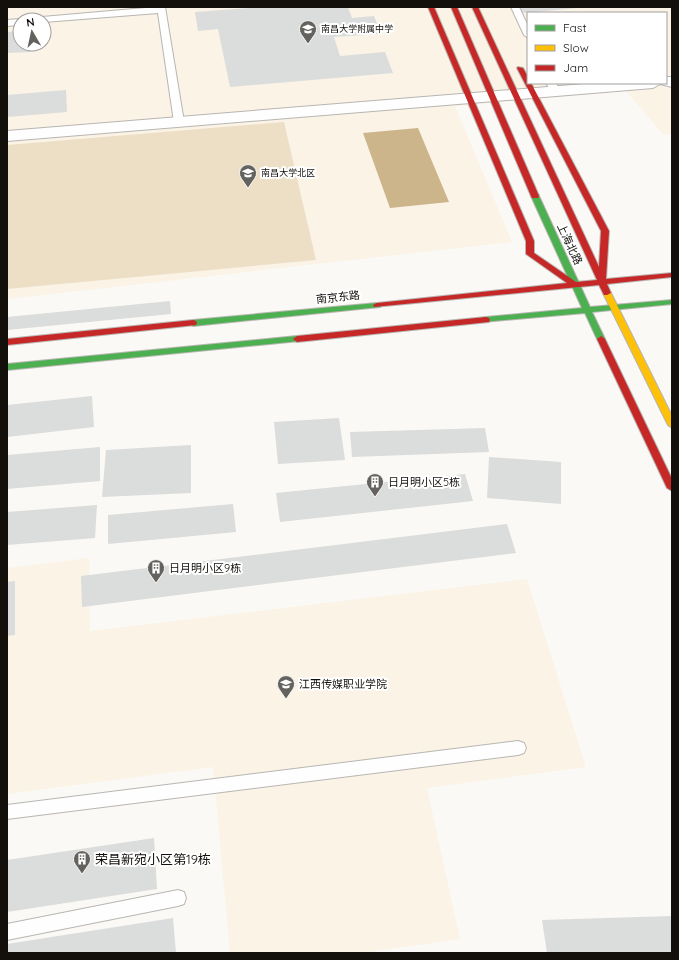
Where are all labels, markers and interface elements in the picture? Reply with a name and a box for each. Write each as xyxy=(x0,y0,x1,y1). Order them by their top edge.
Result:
north arrow xyxy=(12,12,52,52)
legend xyxy=(527,12,667,84)
text: N xyxy=(25,15,36,30)
school or university icon: 南昌大学附属中学 xyxy=(298,19,318,44)
text: Fast xyxy=(563,20,587,35)
place label: 南昌大学附属中学 xyxy=(321,23,393,34)
text: Slow xyxy=(563,40,589,55)
text: Jam xyxy=(563,60,588,75)
school or university icon: 南昌大学北区 xyxy=(238,163,258,188)
place label: 南昌大学北区 xyxy=(261,167,315,178)
street label: 上海北路 xyxy=(554,221,586,267)
street label: 南京东路 xyxy=(315,288,361,306)
building icon: 日月明小区5栋 xyxy=(365,472,385,497)
place label: 日月明小区5栋 xyxy=(388,475,460,489)
building icon: 日月明小区9栋 xyxy=(146,558,166,583)
place label: 日月明小区9栋 xyxy=(169,561,241,575)
school or university icon: 江西传媒职业学院 xyxy=(276,674,296,699)
place label: 江西传媒职业学院 xyxy=(299,677,387,691)
building icon: 荣昌新宛小区第19栋 xyxy=(72,849,92,874)
place label: 荣昌新宛小区第19栋 xyxy=(95,851,211,867)

